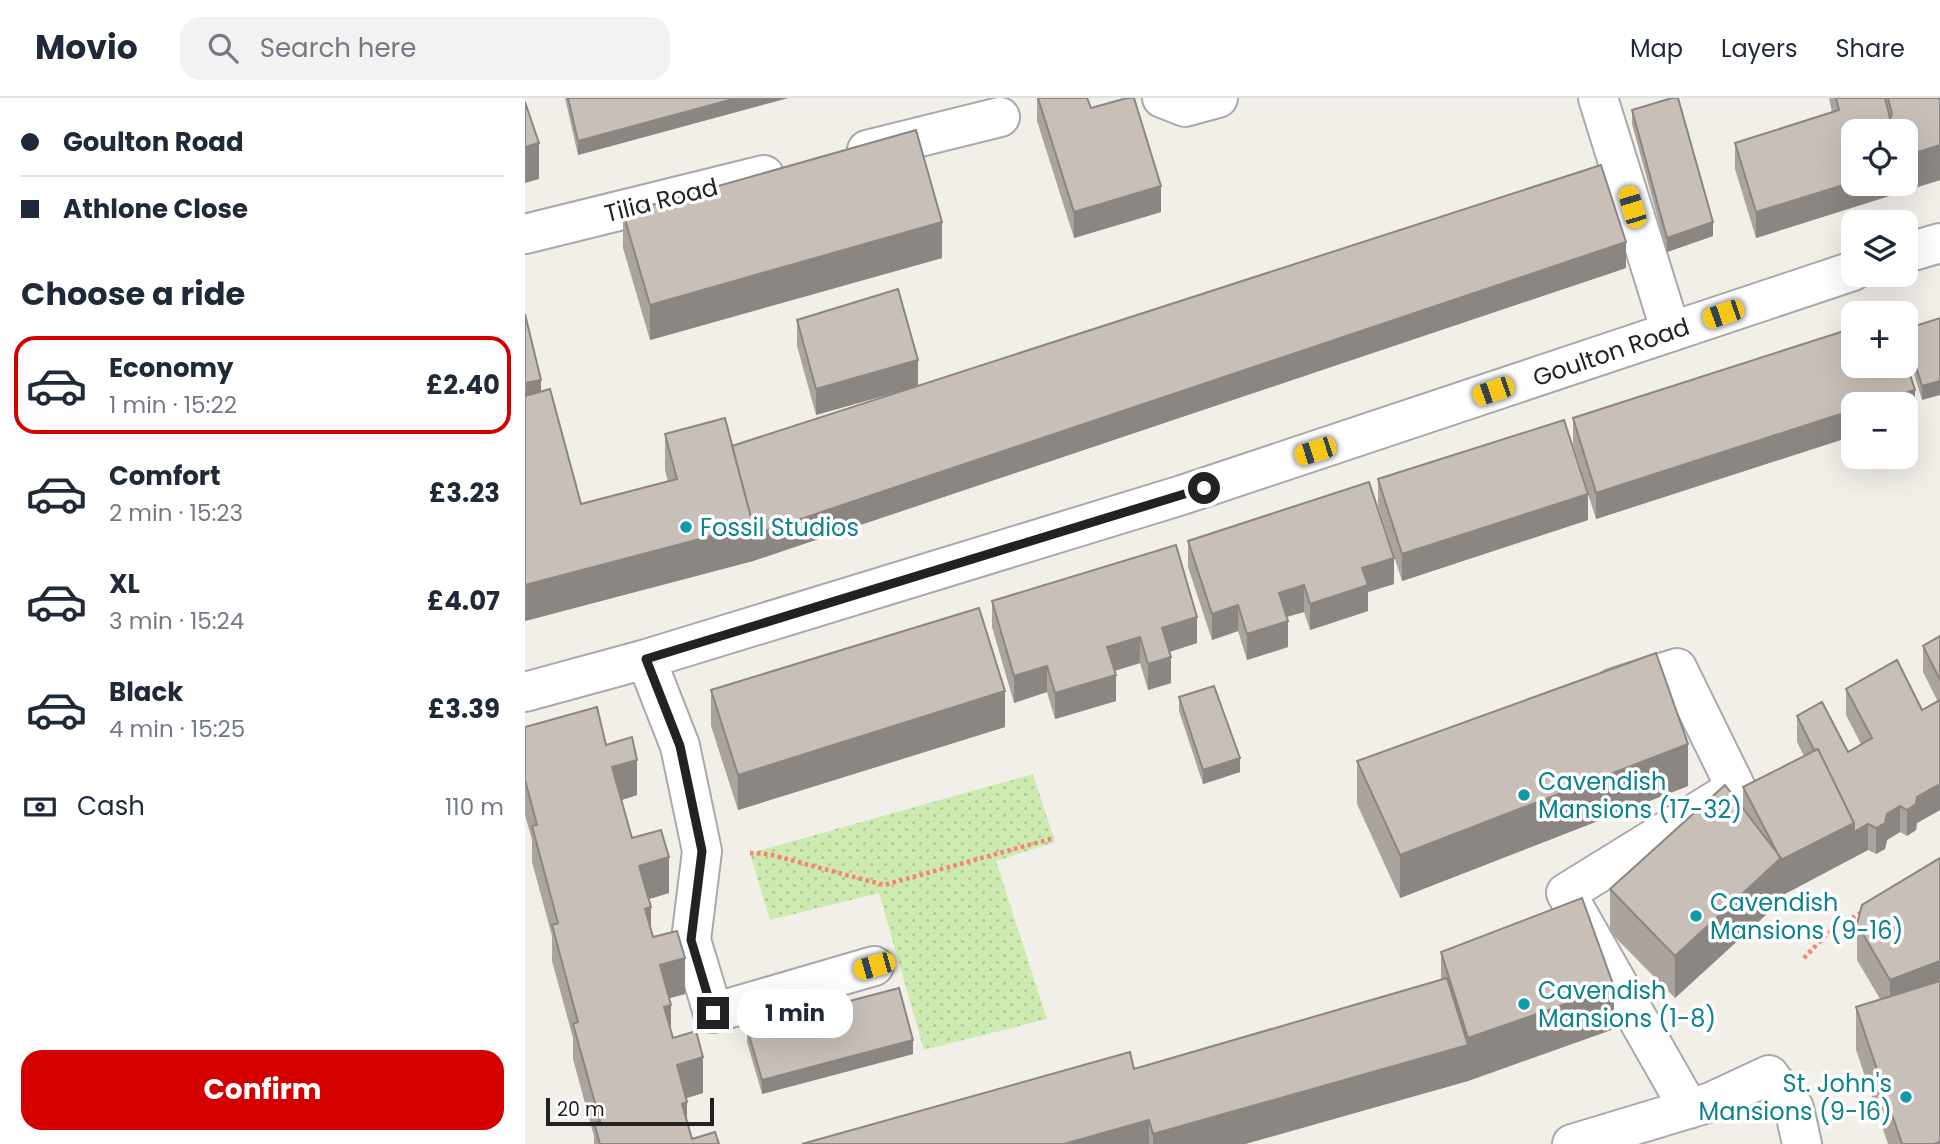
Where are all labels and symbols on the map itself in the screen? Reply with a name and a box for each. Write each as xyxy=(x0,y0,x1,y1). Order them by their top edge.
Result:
street label: Tilia Road xyxy=(601,170,721,230)
car xyxy=(1616,184,1649,230)
car xyxy=(1700,297,1747,331)
street label: Goulton Road xyxy=(1528,310,1694,394)
car xyxy=(1470,374,1517,408)
car xyxy=(1292,435,1339,467)
route start xyxy=(1188,472,1220,504)
place label: Fossil Studios xyxy=(700,511,859,544)
marker: Fossil Studios xyxy=(678,519,694,535)
place label: Cavendish Mansions (17-32) xyxy=(1538,765,1742,826)
marker: Cavendish Mansions (17-32) xyxy=(1516,787,1532,803)
place label: Cavendish Mansions (9-16) xyxy=(1710,886,1903,947)
marker: Cavendish Mansions (9-16) xyxy=(1688,908,1704,924)
car xyxy=(851,950,898,982)
place label: Cavendish Mansions (1-8) xyxy=(1538,974,1716,1035)
callout: 1 min xyxy=(737,988,853,1038)
marker: Cavendish Mansions (1-8) xyxy=(1516,996,1532,1012)
route end xyxy=(697,997,729,1029)
place label: St. John's Mansions (9-16) xyxy=(1699,1067,1892,1128)
marker: St. John's Mansions (9-16) xyxy=(1898,1089,1914,1105)
scale bar xyxy=(546,1095,714,1127)

